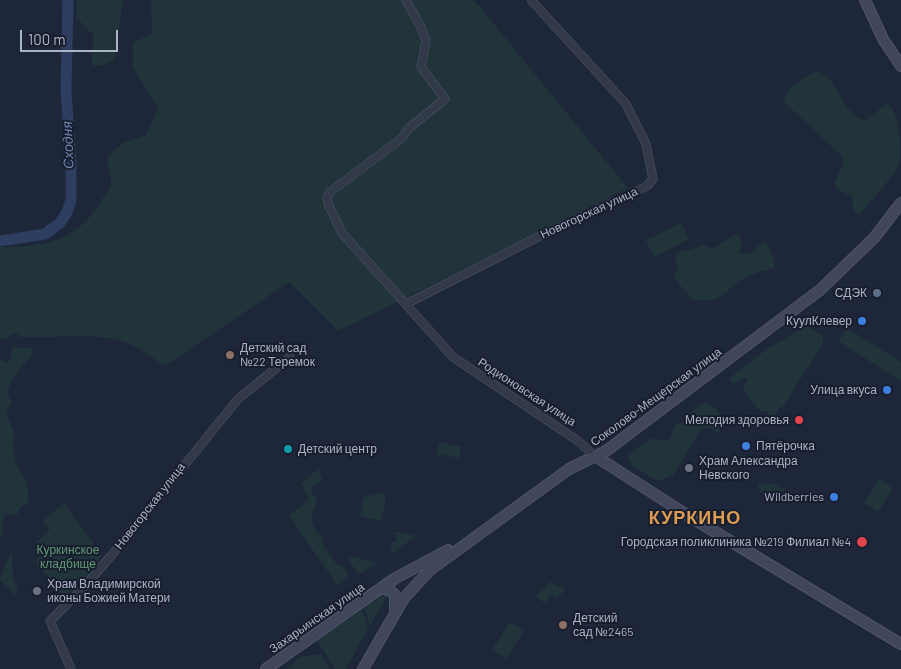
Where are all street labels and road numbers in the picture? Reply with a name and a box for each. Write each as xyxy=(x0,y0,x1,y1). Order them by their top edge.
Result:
street label: Новогорская улица xyxy=(538,184,640,242)
street label: Соколово-Мещерская улица xyxy=(588,345,724,449)
street label: Родионовская улица xyxy=(475,355,579,429)
street label: Новогорская улица xyxy=(112,460,188,552)
street label: Захарьинская улица xyxy=(267,580,367,656)

